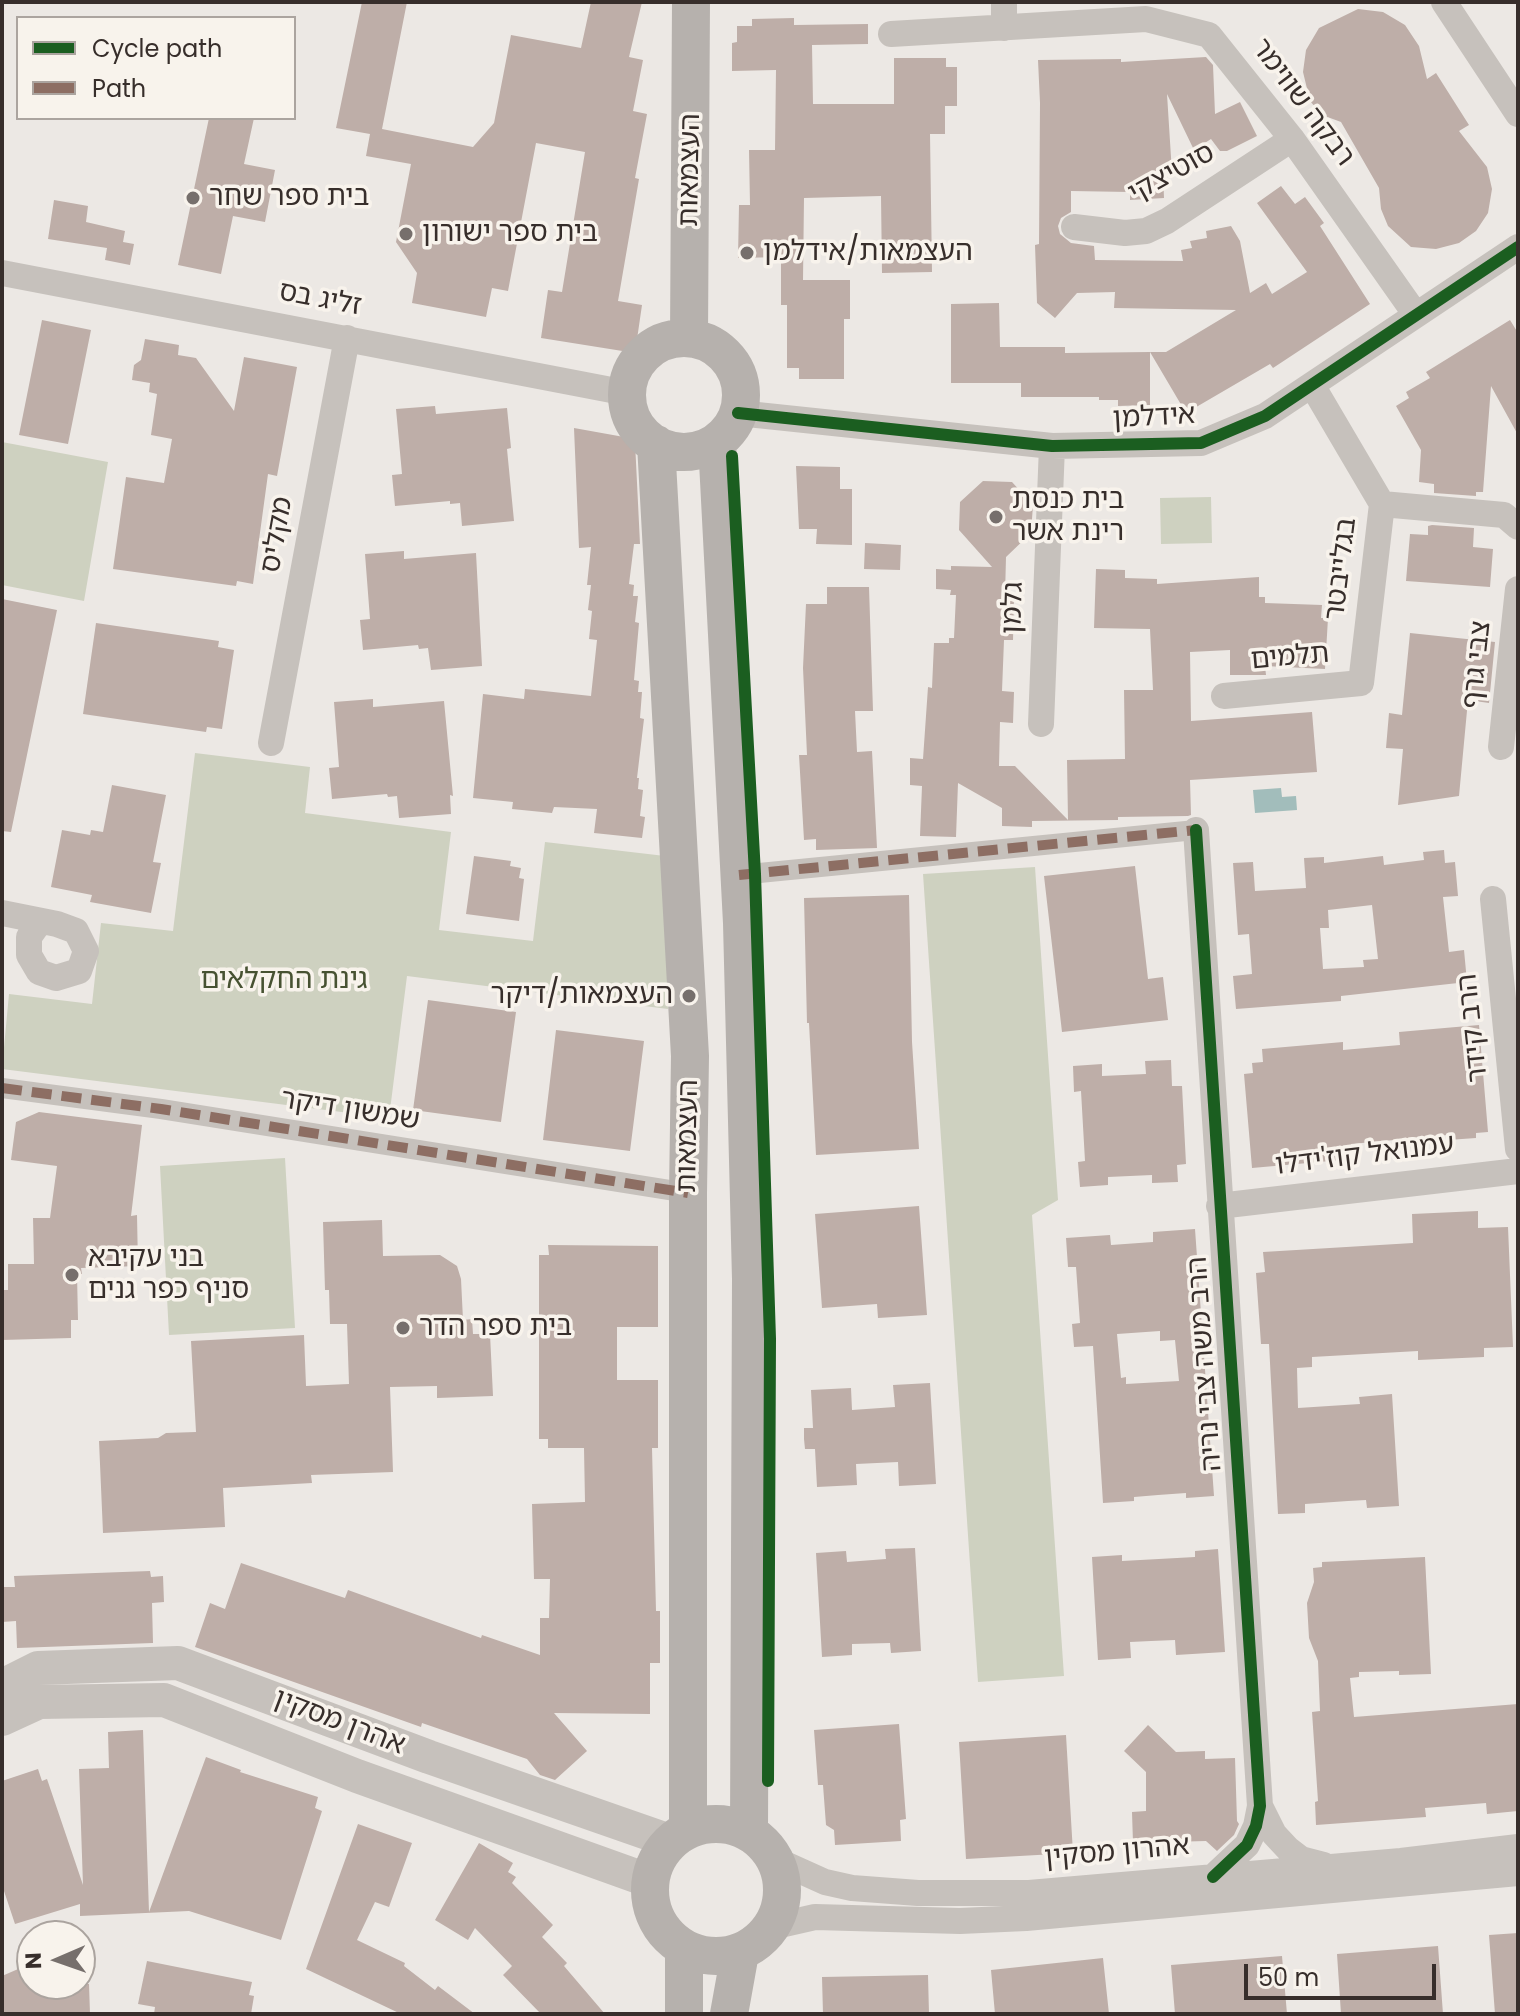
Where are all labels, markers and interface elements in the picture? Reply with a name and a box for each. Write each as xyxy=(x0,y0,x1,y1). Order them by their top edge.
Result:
legend xyxy=(16,16,296,120)
text: Cycle path xyxy=(92,32,222,65)
street label: רבקה שווימר xyxy=(1243,33,1361,173)
text: Path xyxy=(92,72,146,105)
street label: העצמאות xyxy=(673,113,709,227)
street label: סוטיצקי xyxy=(1123,137,1221,211)
place label: בית ספר שחר xyxy=(209,181,370,215)
marker: בית ספר שחר xyxy=(184,189,202,207)
place label: בית ספר ישורון xyxy=(422,217,598,251)
marker: בית ספר ישורון xyxy=(397,225,415,243)
place label: העצמאות/אידלמן xyxy=(763,236,973,270)
marker: העצמאות/אידלמן xyxy=(738,244,756,262)
street label: זליג בס xyxy=(276,276,364,324)
street label: אידלמן xyxy=(1112,399,1196,437)
place label: בית כנסת רינת אשר xyxy=(1012,484,1125,550)
street label: מקליס xyxy=(255,494,301,576)
marker: בית כנסת רינת אשר xyxy=(987,508,1005,526)
street label: בגלייבטר xyxy=(1319,516,1365,622)
street label: גלמן xyxy=(996,581,1032,635)
street label: צבי גרף xyxy=(1457,619,1499,711)
street label: תלמים xyxy=(1249,638,1331,678)
park label: גינת החקלאים xyxy=(200,964,368,998)
street label: הרב קידר xyxy=(1452,972,1496,1084)
place label: העצמאות/דיקר xyxy=(491,979,673,1013)
marker: העצמאות/דיקר xyxy=(680,987,698,1005)
street label: העצמאות xyxy=(671,1079,707,1193)
street label: שמשון דיקר xyxy=(278,1083,422,1139)
street label: עמנואל קוז'ידלו xyxy=(1274,1128,1456,1184)
place label: בני עקיבא סניף כפר גנים xyxy=(88,1242,249,1308)
street label: הרב משה צבי נריה xyxy=(1182,1255,1230,1473)
marker: בני עקיבא סניף כפר גנים xyxy=(63,1266,81,1284)
place label: בית ספר הדר xyxy=(419,1311,572,1345)
marker: בית ספר הדר xyxy=(394,1319,412,1337)
street label: אהרן מסקין xyxy=(269,1683,409,1763)
street label: אהרון מסקין xyxy=(1043,1830,1191,1876)
north arrow xyxy=(16,1920,96,2000)
scale bar xyxy=(1248,1948,1440,1998)
text: N xyxy=(18,1952,49,1970)
text: 50 m xyxy=(1258,1961,1319,1994)

